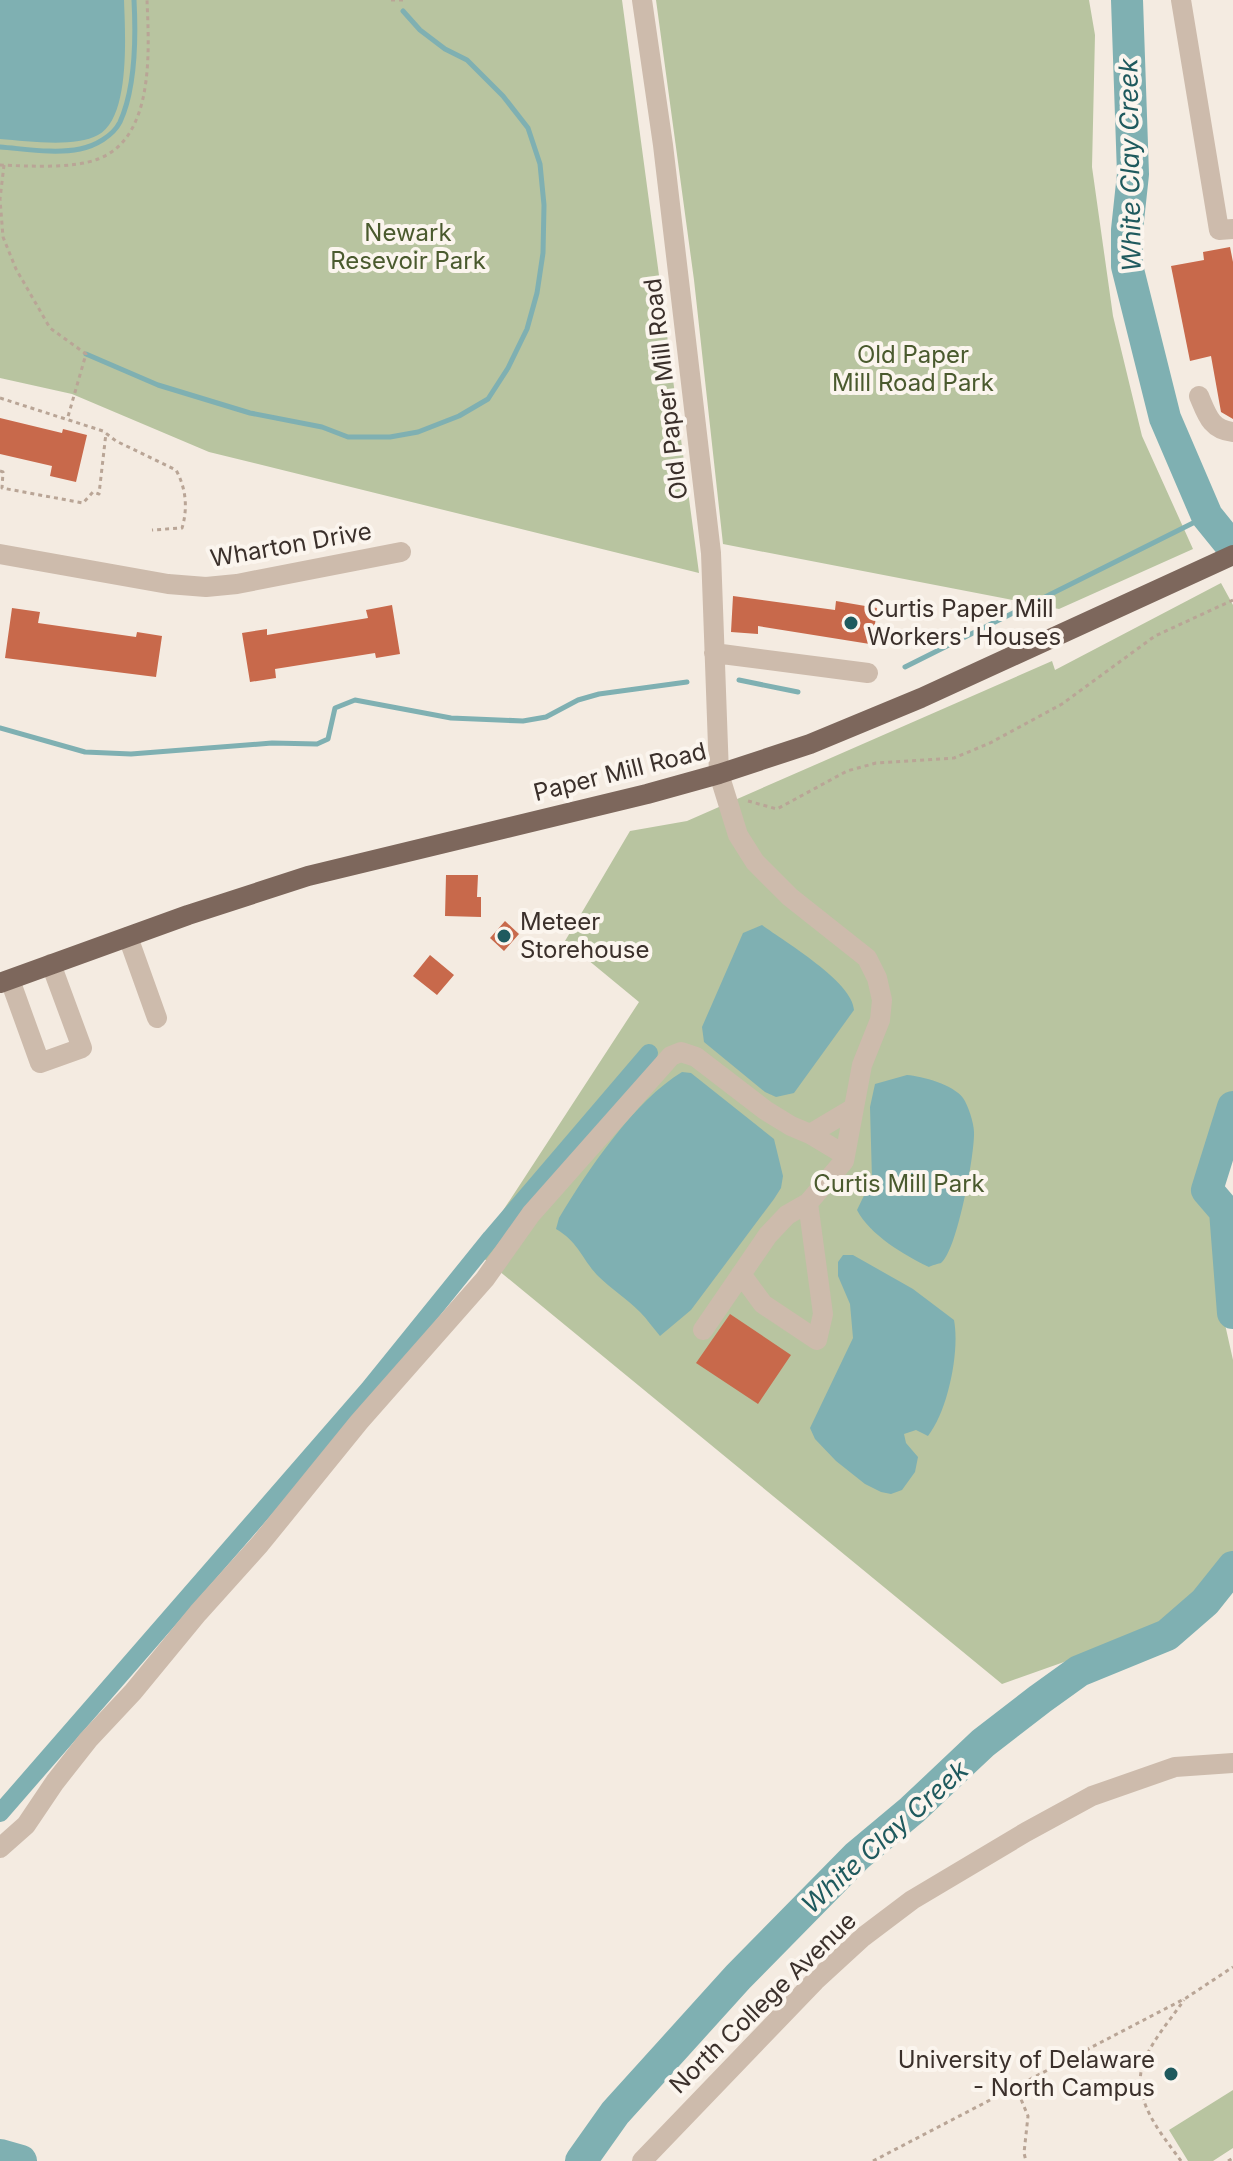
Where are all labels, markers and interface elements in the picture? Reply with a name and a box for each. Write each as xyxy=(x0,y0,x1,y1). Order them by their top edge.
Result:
water label: White Clay Creek xyxy=(1112,57,1147,272)
park label: Newark Resevoir Park xyxy=(330,218,486,275)
street label: Old Paper Mill Road xyxy=(638,277,693,501)
park label: Old Paper Mill Road Park xyxy=(832,340,994,397)
street label: Wharton Drive xyxy=(208,516,374,573)
place label: Curtis Paper Mill Workers' Houses xyxy=(867,594,1061,651)
marker: Curtis Paper Mill Workers' Houses xyxy=(842,614,860,632)
street label: Paper Mill Road xyxy=(530,736,709,807)
place label: Meteer Storehouse xyxy=(520,907,649,964)
marker: Meteer Storehouse xyxy=(495,927,513,945)
park label: Curtis Mill Park xyxy=(813,1169,985,1198)
water label: White Clay Creek xyxy=(795,1753,975,1919)
street label: North College Avenue xyxy=(663,1906,862,2099)
place label: University of Delaware - North Campus xyxy=(898,2045,1155,2102)
marker: University of Delaware - North Campus xyxy=(1162,2065,1180,2083)

